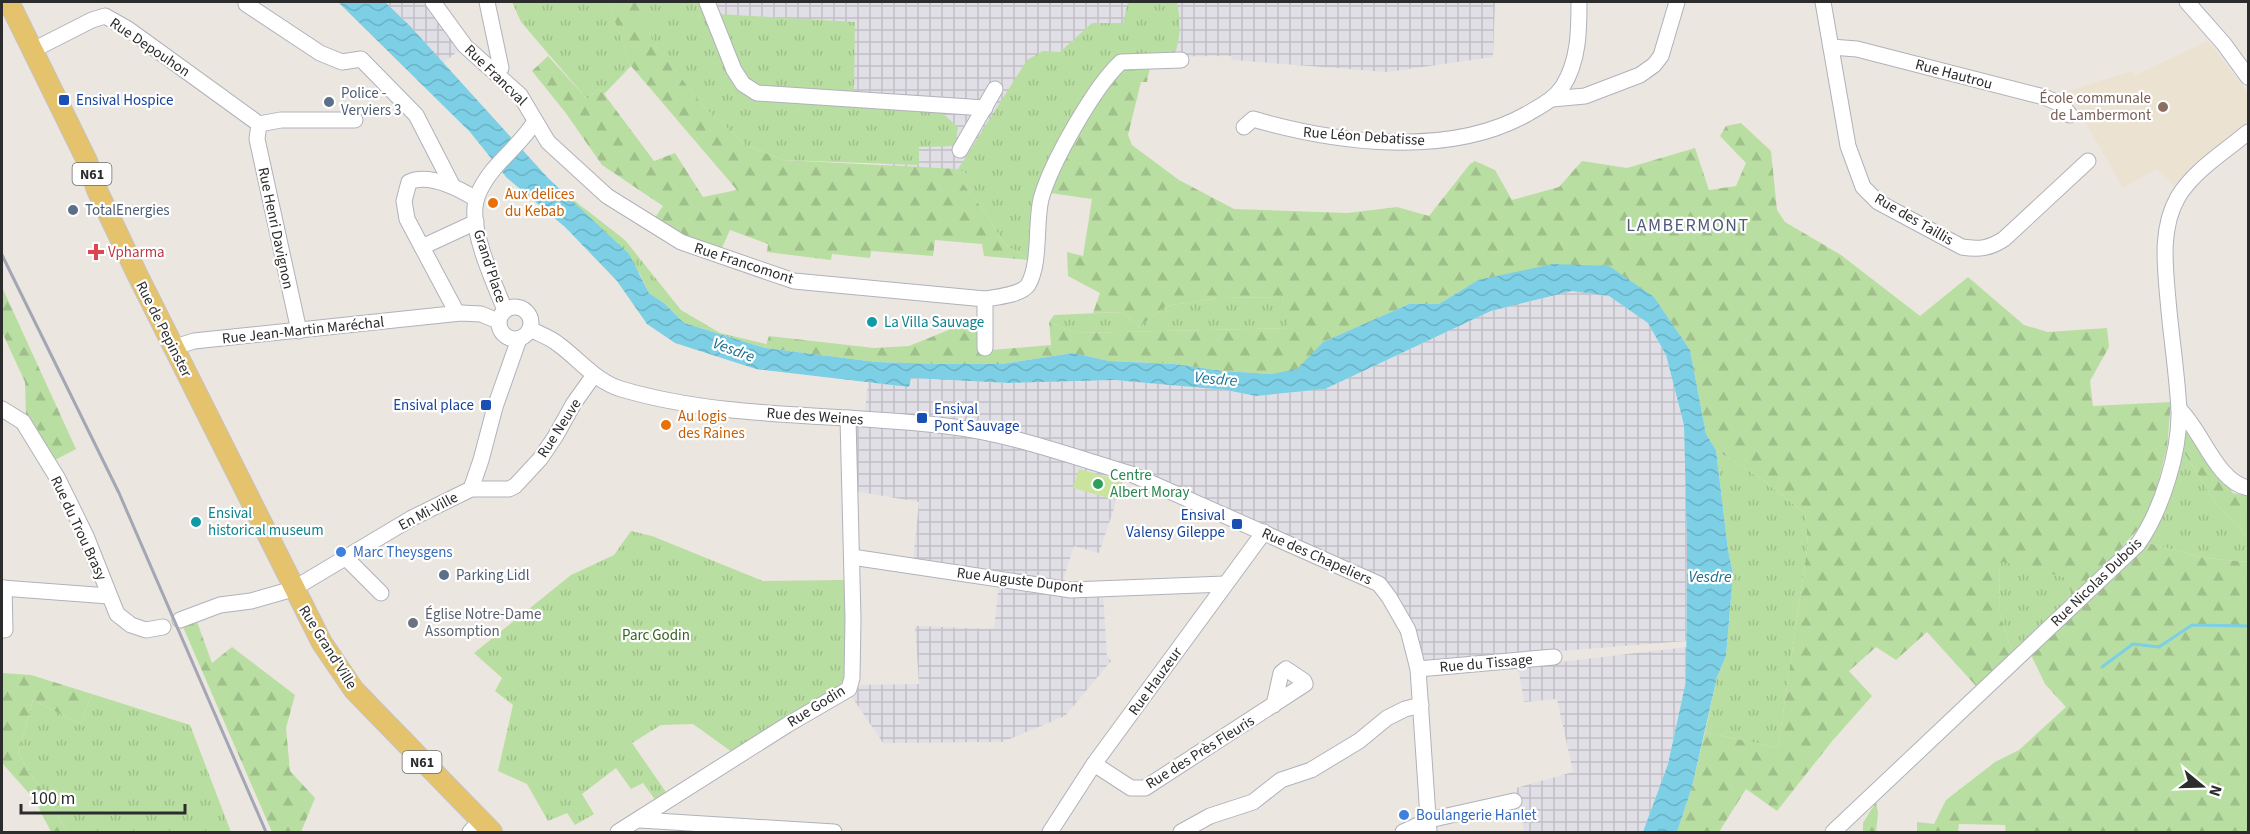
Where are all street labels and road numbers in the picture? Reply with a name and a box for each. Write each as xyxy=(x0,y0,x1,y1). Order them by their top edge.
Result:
street label: Rue Depouhon xyxy=(105,13,194,82)
street label: Rue Francval xyxy=(460,40,532,111)
street label: Rue Hautrou xyxy=(1913,54,1995,95)
street label: Rue Léon Debatisse xyxy=(1302,122,1426,151)
road number: N61 xyxy=(72,163,112,185)
street label: Rue Henri Davignon xyxy=(252,165,299,291)
street label: Rue des Taillis xyxy=(1870,188,1957,251)
street label: Grand'Place xyxy=(468,227,511,305)
street label: Rue Francomont xyxy=(691,238,796,289)
street label: Rue de Pepinster xyxy=(130,278,197,382)
street label: Rue Jean-Martin Maréchal xyxy=(221,312,385,349)
street label: Rue Neuve xyxy=(532,395,586,462)
street label: Rue des Weines xyxy=(766,403,864,430)
street label: Rue du Trou Brasy xyxy=(45,473,112,584)
street label: En Mi-Ville xyxy=(395,487,462,536)
street label: Rue des Chapeliers xyxy=(1258,523,1375,590)
street label: Rue Nicolas Dubois xyxy=(2046,533,2147,631)
street label: Rue Auguste Dupont xyxy=(955,562,1084,599)
street label: Rue Grand'Ville xyxy=(293,601,362,693)
street label: Rue Hauzeur xyxy=(1123,642,1188,720)
street label: Rue du Tissage xyxy=(1439,649,1533,678)
street label: Rue Godin xyxy=(783,680,849,732)
street label: Rue des Près Fleuris xyxy=(1142,711,1259,794)
road number: N61 xyxy=(402,751,442,773)

